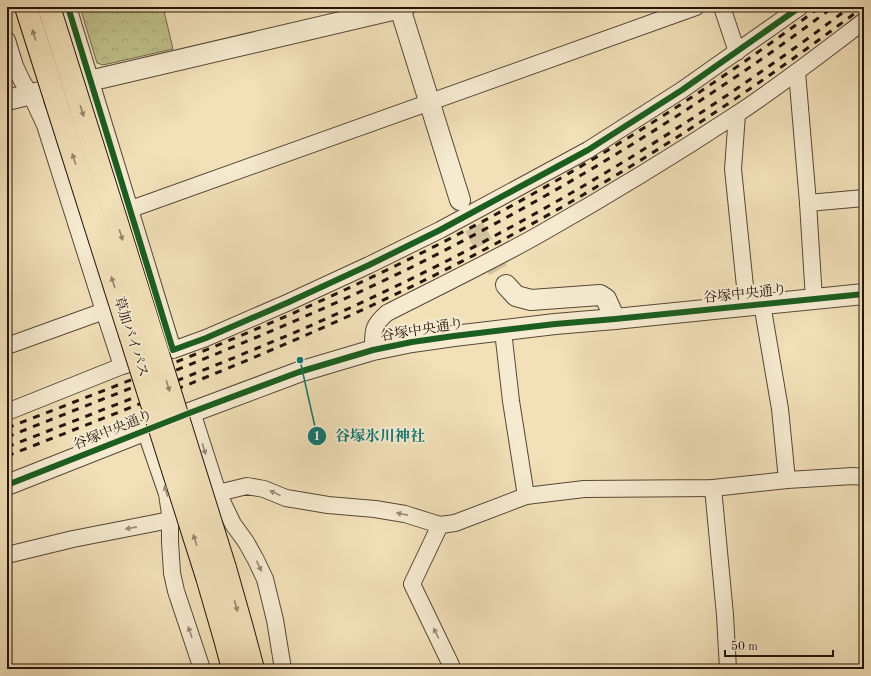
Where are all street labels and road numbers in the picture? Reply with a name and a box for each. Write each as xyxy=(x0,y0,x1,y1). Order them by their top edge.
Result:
street label: 谷塚中央通り xyxy=(702,282,788,305)
street label: 草加バイパス xyxy=(111,295,152,379)
street label: 谷塚中央通り xyxy=(379,316,465,343)
street label: 谷塚中央通り xyxy=(71,407,155,452)

